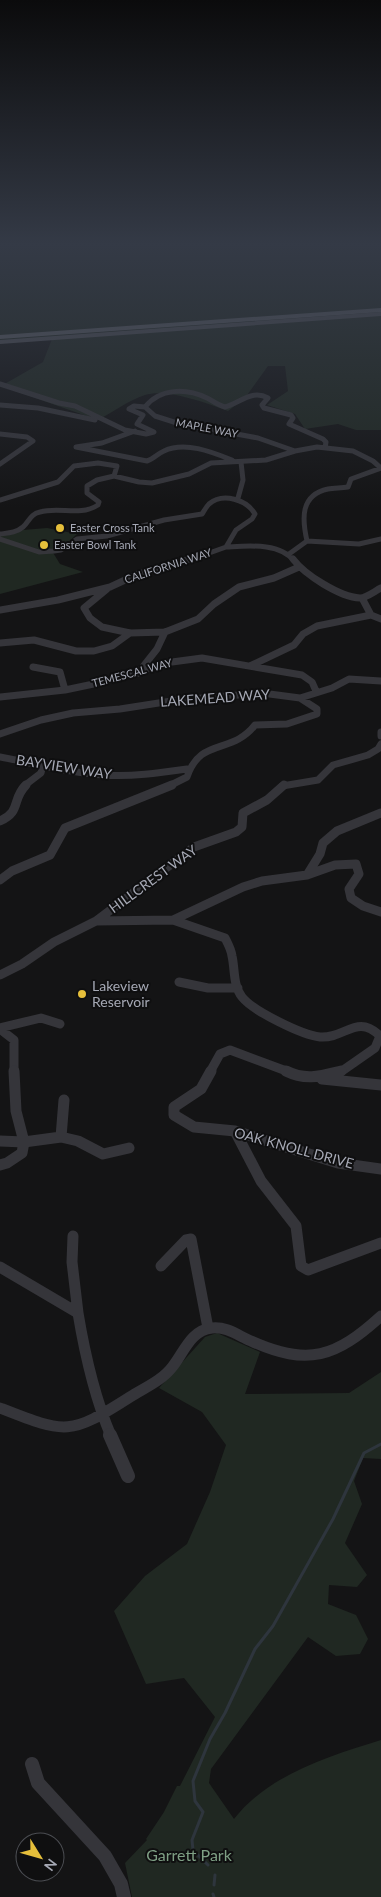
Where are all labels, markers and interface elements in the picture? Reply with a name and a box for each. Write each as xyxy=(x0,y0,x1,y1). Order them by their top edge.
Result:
street label: MAPLE WAY xyxy=(175,415,240,440)
place label: Easter Cross Tank xyxy=(70,521,155,534)
marker: Easter Cross Tank xyxy=(54,522,66,534)
place label: Easter Bowl Tank xyxy=(54,538,137,551)
marker: Easter Bowl Tank xyxy=(38,539,50,551)
street label: CALIFORNIA WAY xyxy=(123,545,213,586)
street label: TEMESCAL WAY xyxy=(90,656,174,689)
street label: LAKEMEAD WAY xyxy=(160,685,271,710)
street label: BAYVIEW WAY xyxy=(15,751,113,782)
street label: HILLCREST WAY xyxy=(105,841,200,916)
place label: Lakeview Reservoir xyxy=(92,977,150,1010)
marker: Lakeview Reservoir xyxy=(76,988,88,1000)
street label: OAK KNOLL DRIVE xyxy=(233,1123,356,1172)
north arrow xyxy=(15,1832,65,1882)
park label: Garrett Park xyxy=(146,1845,233,1864)
text: N xyxy=(41,1856,61,1875)

